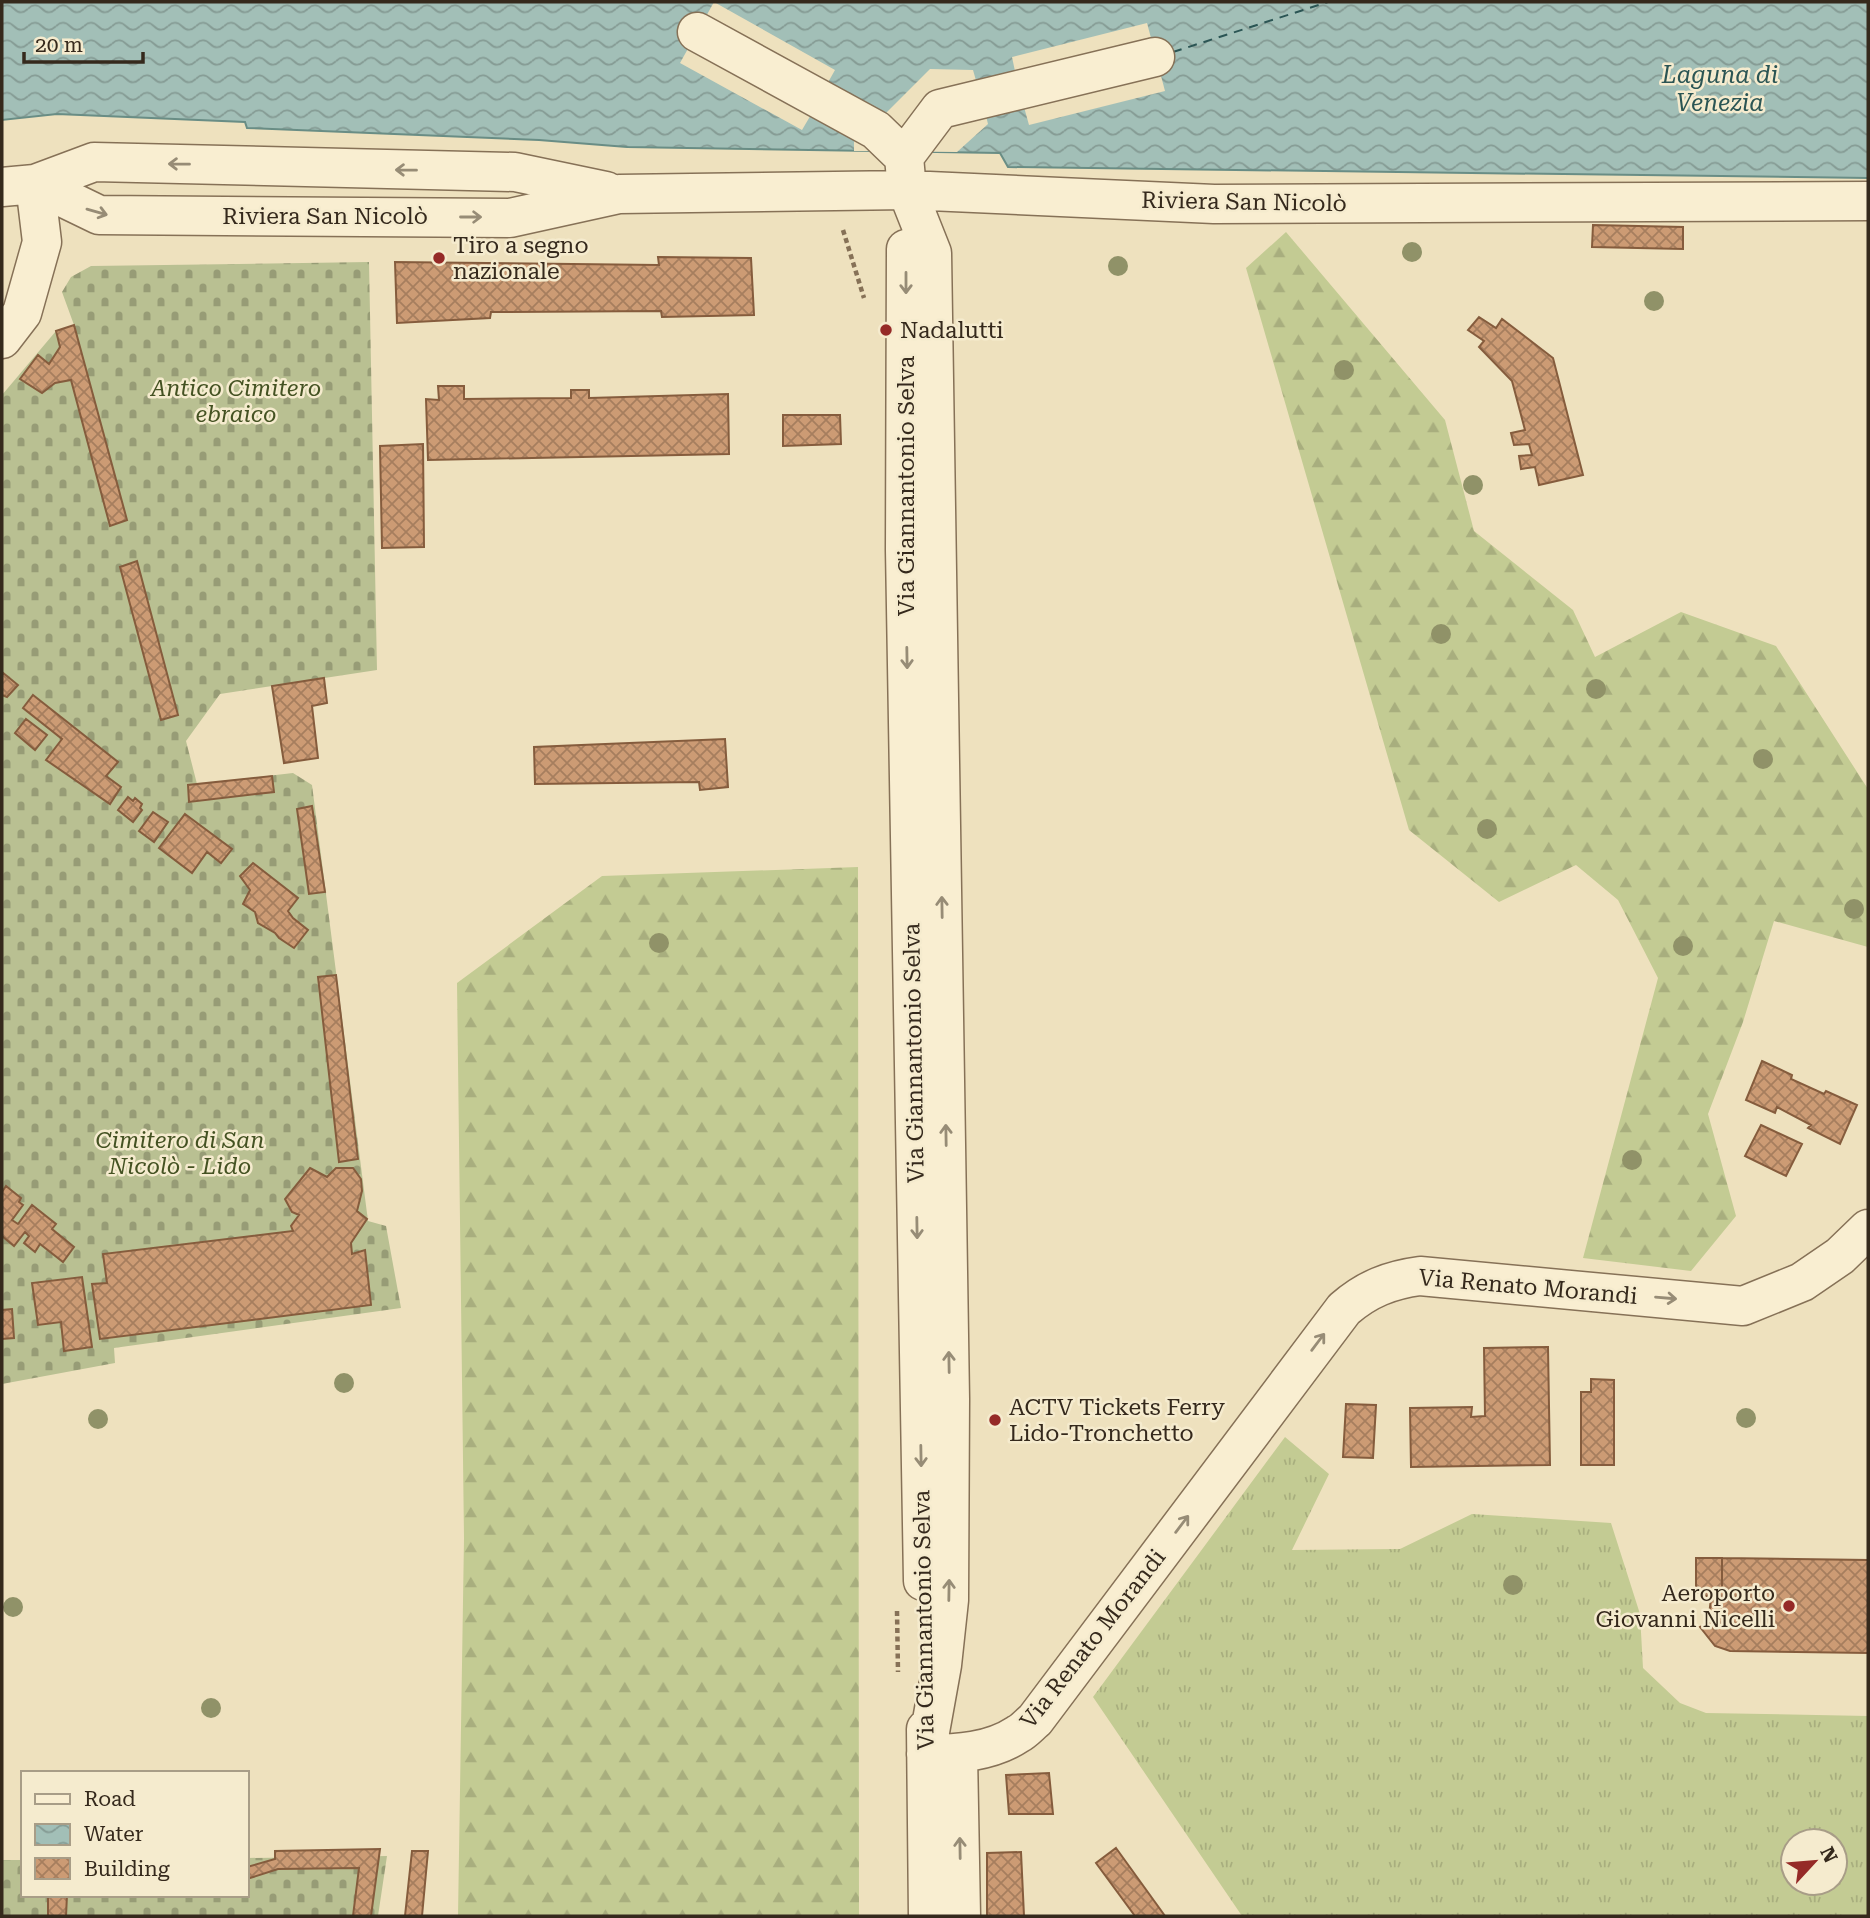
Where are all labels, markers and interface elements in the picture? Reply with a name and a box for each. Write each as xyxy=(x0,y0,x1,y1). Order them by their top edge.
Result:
scale bar xyxy=(24,21,144,65)
text: 20 m xyxy=(35,33,83,57)
water label: Laguna di Venezia xyxy=(1661,61,1778,117)
one-way arrow xyxy=(168,157,191,171)
one-way arrow xyxy=(395,163,418,176)
street label: Riviera San Nicolò xyxy=(1141,187,1347,217)
street label: Riviera San Nicolò xyxy=(222,203,428,230)
one-way arrow xyxy=(85,206,108,219)
one-way arrow xyxy=(459,210,482,224)
place label: Tiro a segno nazionale xyxy=(453,232,589,285)
marker: Tiro a segno nazionale xyxy=(431,250,447,266)
one-way arrow xyxy=(899,271,913,294)
place label: Nadalutti xyxy=(900,317,1004,344)
marker: Nadalutti xyxy=(878,322,894,338)
street label: Via Giannantonio Selva xyxy=(893,355,920,616)
park label: Antico Cimitero ebraico xyxy=(149,375,321,428)
one-way arrow xyxy=(900,646,914,669)
one-way arrow xyxy=(935,896,949,919)
street label: Via Giannantonio Selva xyxy=(898,922,930,1183)
one-way arrow xyxy=(939,1124,953,1147)
park label: Cimitero di San Nicolò - Lido xyxy=(96,1127,264,1180)
one-way arrow xyxy=(910,1216,924,1239)
street label: Via Renato Morandi xyxy=(1417,1264,1639,1310)
one-way arrow xyxy=(1654,1292,1677,1305)
one-way arrow xyxy=(1311,1334,1326,1352)
one-way arrow xyxy=(942,1351,956,1374)
place label: ACTV Tickets Ferry Lido-Tronchetto xyxy=(1009,1394,1225,1447)
marker: ACTV Tickets Ferry Lido-Tronchetto xyxy=(987,1412,1003,1428)
one-way arrow xyxy=(914,1444,928,1467)
street label: Via Giannantonio Selva xyxy=(908,1489,940,1750)
one-way arrow xyxy=(1174,1516,1189,1534)
street label: Via Renato Morandi xyxy=(1015,1544,1171,1734)
one-way arrow xyxy=(942,1579,956,1602)
place label: Aeroporto Giovanni Nicelli xyxy=(1596,1580,1775,1633)
marker: Aeroporto Giovanni Nicelli xyxy=(1781,1598,1797,1614)
legend xyxy=(21,1771,248,1897)
text: Road xyxy=(84,1787,136,1811)
text: Water xyxy=(84,1822,144,1846)
north arrow xyxy=(1779,1827,1849,1897)
one-way arrow xyxy=(953,1837,967,1860)
text: N xyxy=(1815,1843,1843,1867)
text: Building xyxy=(84,1857,170,1881)

